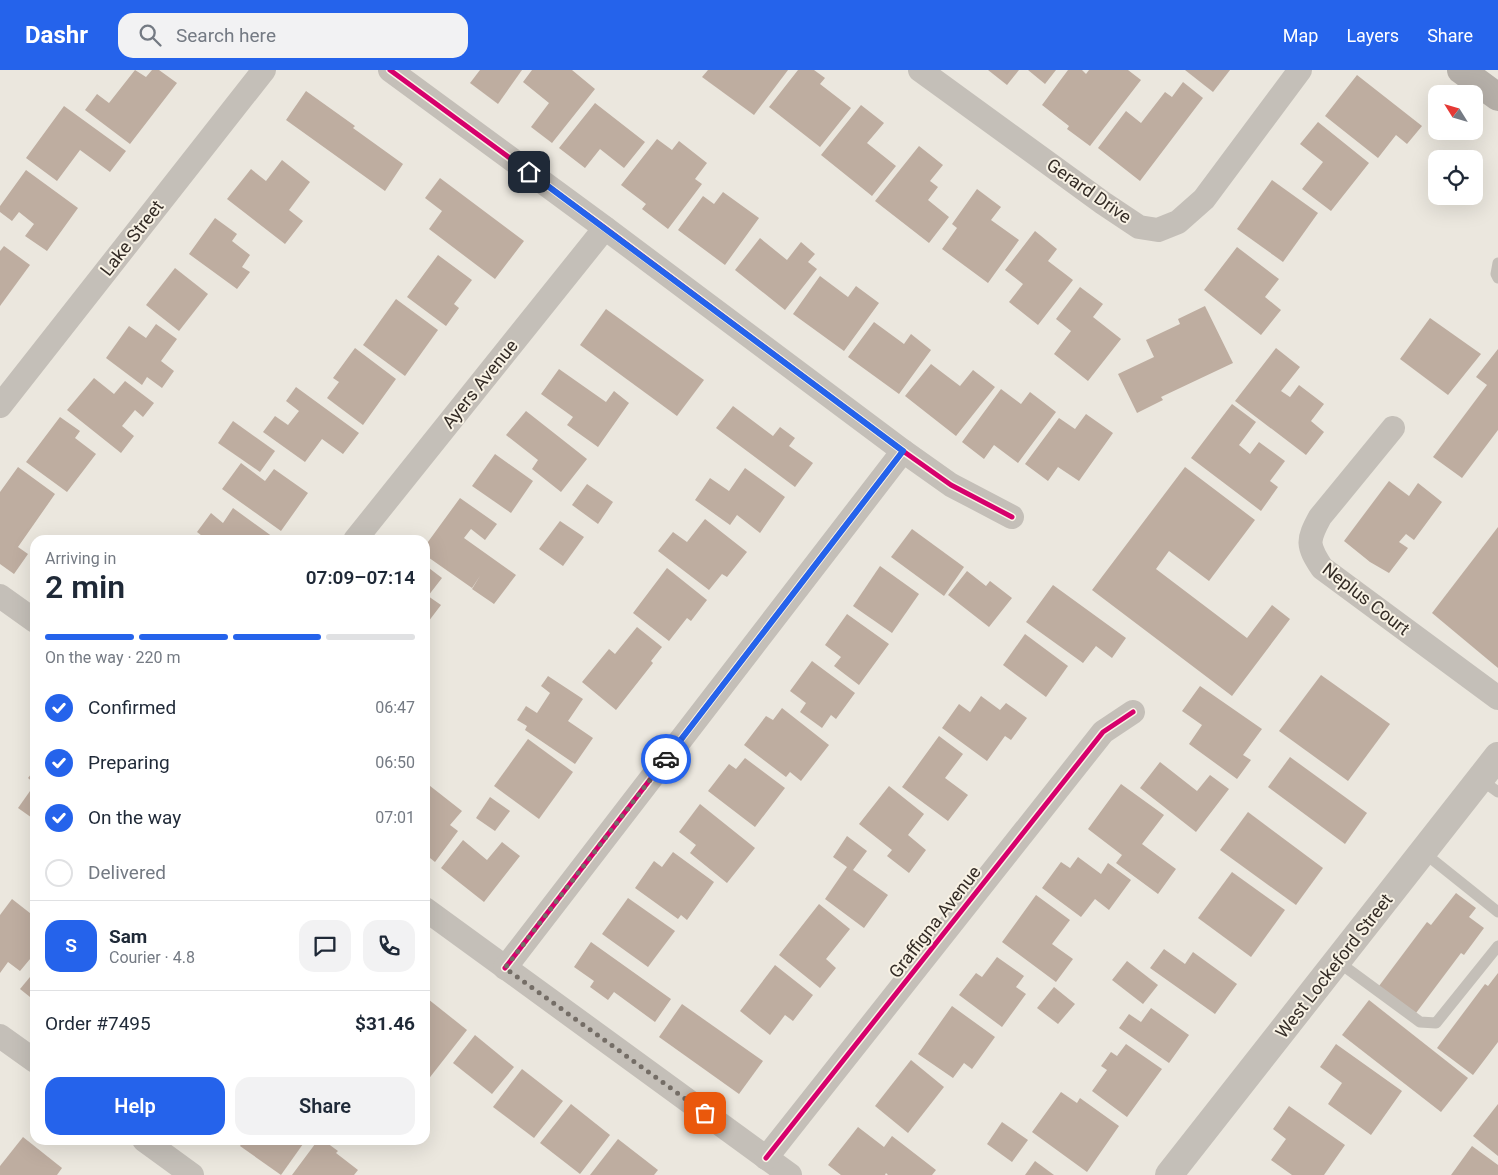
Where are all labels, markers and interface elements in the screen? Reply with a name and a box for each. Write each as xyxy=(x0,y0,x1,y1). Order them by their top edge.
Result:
search box xyxy=(118,13,468,58)
text: Dashr xyxy=(25,21,88,49)
icon: search xyxy=(136,21,164,49)
text: Search here xyxy=(176,24,276,47)
text: Map xyxy=(1283,25,1318,46)
text: Layers xyxy=(1346,25,1399,46)
text: Share xyxy=(1427,25,1473,46)
north arrow xyxy=(1428,85,1482,140)
map controls xyxy=(1428,85,1483,205)
button: locate xyxy=(1428,150,1483,205)
pin xyxy=(508,151,550,193)
street label: Gerard Drive xyxy=(1043,154,1136,227)
icon: home xyxy=(515,158,543,186)
street label: Lake Street xyxy=(96,196,168,280)
street label: Ayers Avenue xyxy=(437,335,522,432)
text: Arriving in xyxy=(45,549,116,568)
street label: Neplus Court xyxy=(1319,558,1414,639)
text: 07:09–07:14 xyxy=(306,566,415,589)
text: 2 min xyxy=(45,568,125,606)
text: On the way · 220 m xyxy=(45,648,181,667)
icon: check xyxy=(45,694,73,722)
text: Confirmed xyxy=(88,696,176,719)
text: 06:47 xyxy=(375,698,415,717)
courier xyxy=(641,734,691,784)
icon: car xyxy=(652,745,680,773)
icon: check xyxy=(45,749,73,777)
text: Preparing xyxy=(88,751,170,774)
text: 06:50 xyxy=(375,753,415,772)
icon: check xyxy=(45,804,73,832)
text: On the way xyxy=(88,806,181,829)
text: 07:01 xyxy=(375,808,415,827)
text: Delivered xyxy=(88,861,166,884)
street label: Graffigna Avenue xyxy=(884,862,985,982)
street label: West Lockeford Street xyxy=(1271,889,1397,1042)
button: chat xyxy=(299,920,351,972)
button: phone xyxy=(363,920,415,972)
text: Sam xyxy=(109,925,147,948)
text: S xyxy=(65,934,77,957)
text: Courier · 4.8 xyxy=(109,948,195,967)
text: Order #7495 xyxy=(45,1012,151,1035)
text: $31.46 xyxy=(355,1012,415,1035)
button: Help xyxy=(45,1077,225,1135)
button: Share xyxy=(235,1077,415,1135)
pin xyxy=(684,1092,726,1134)
icon: bag xyxy=(691,1099,719,1127)

